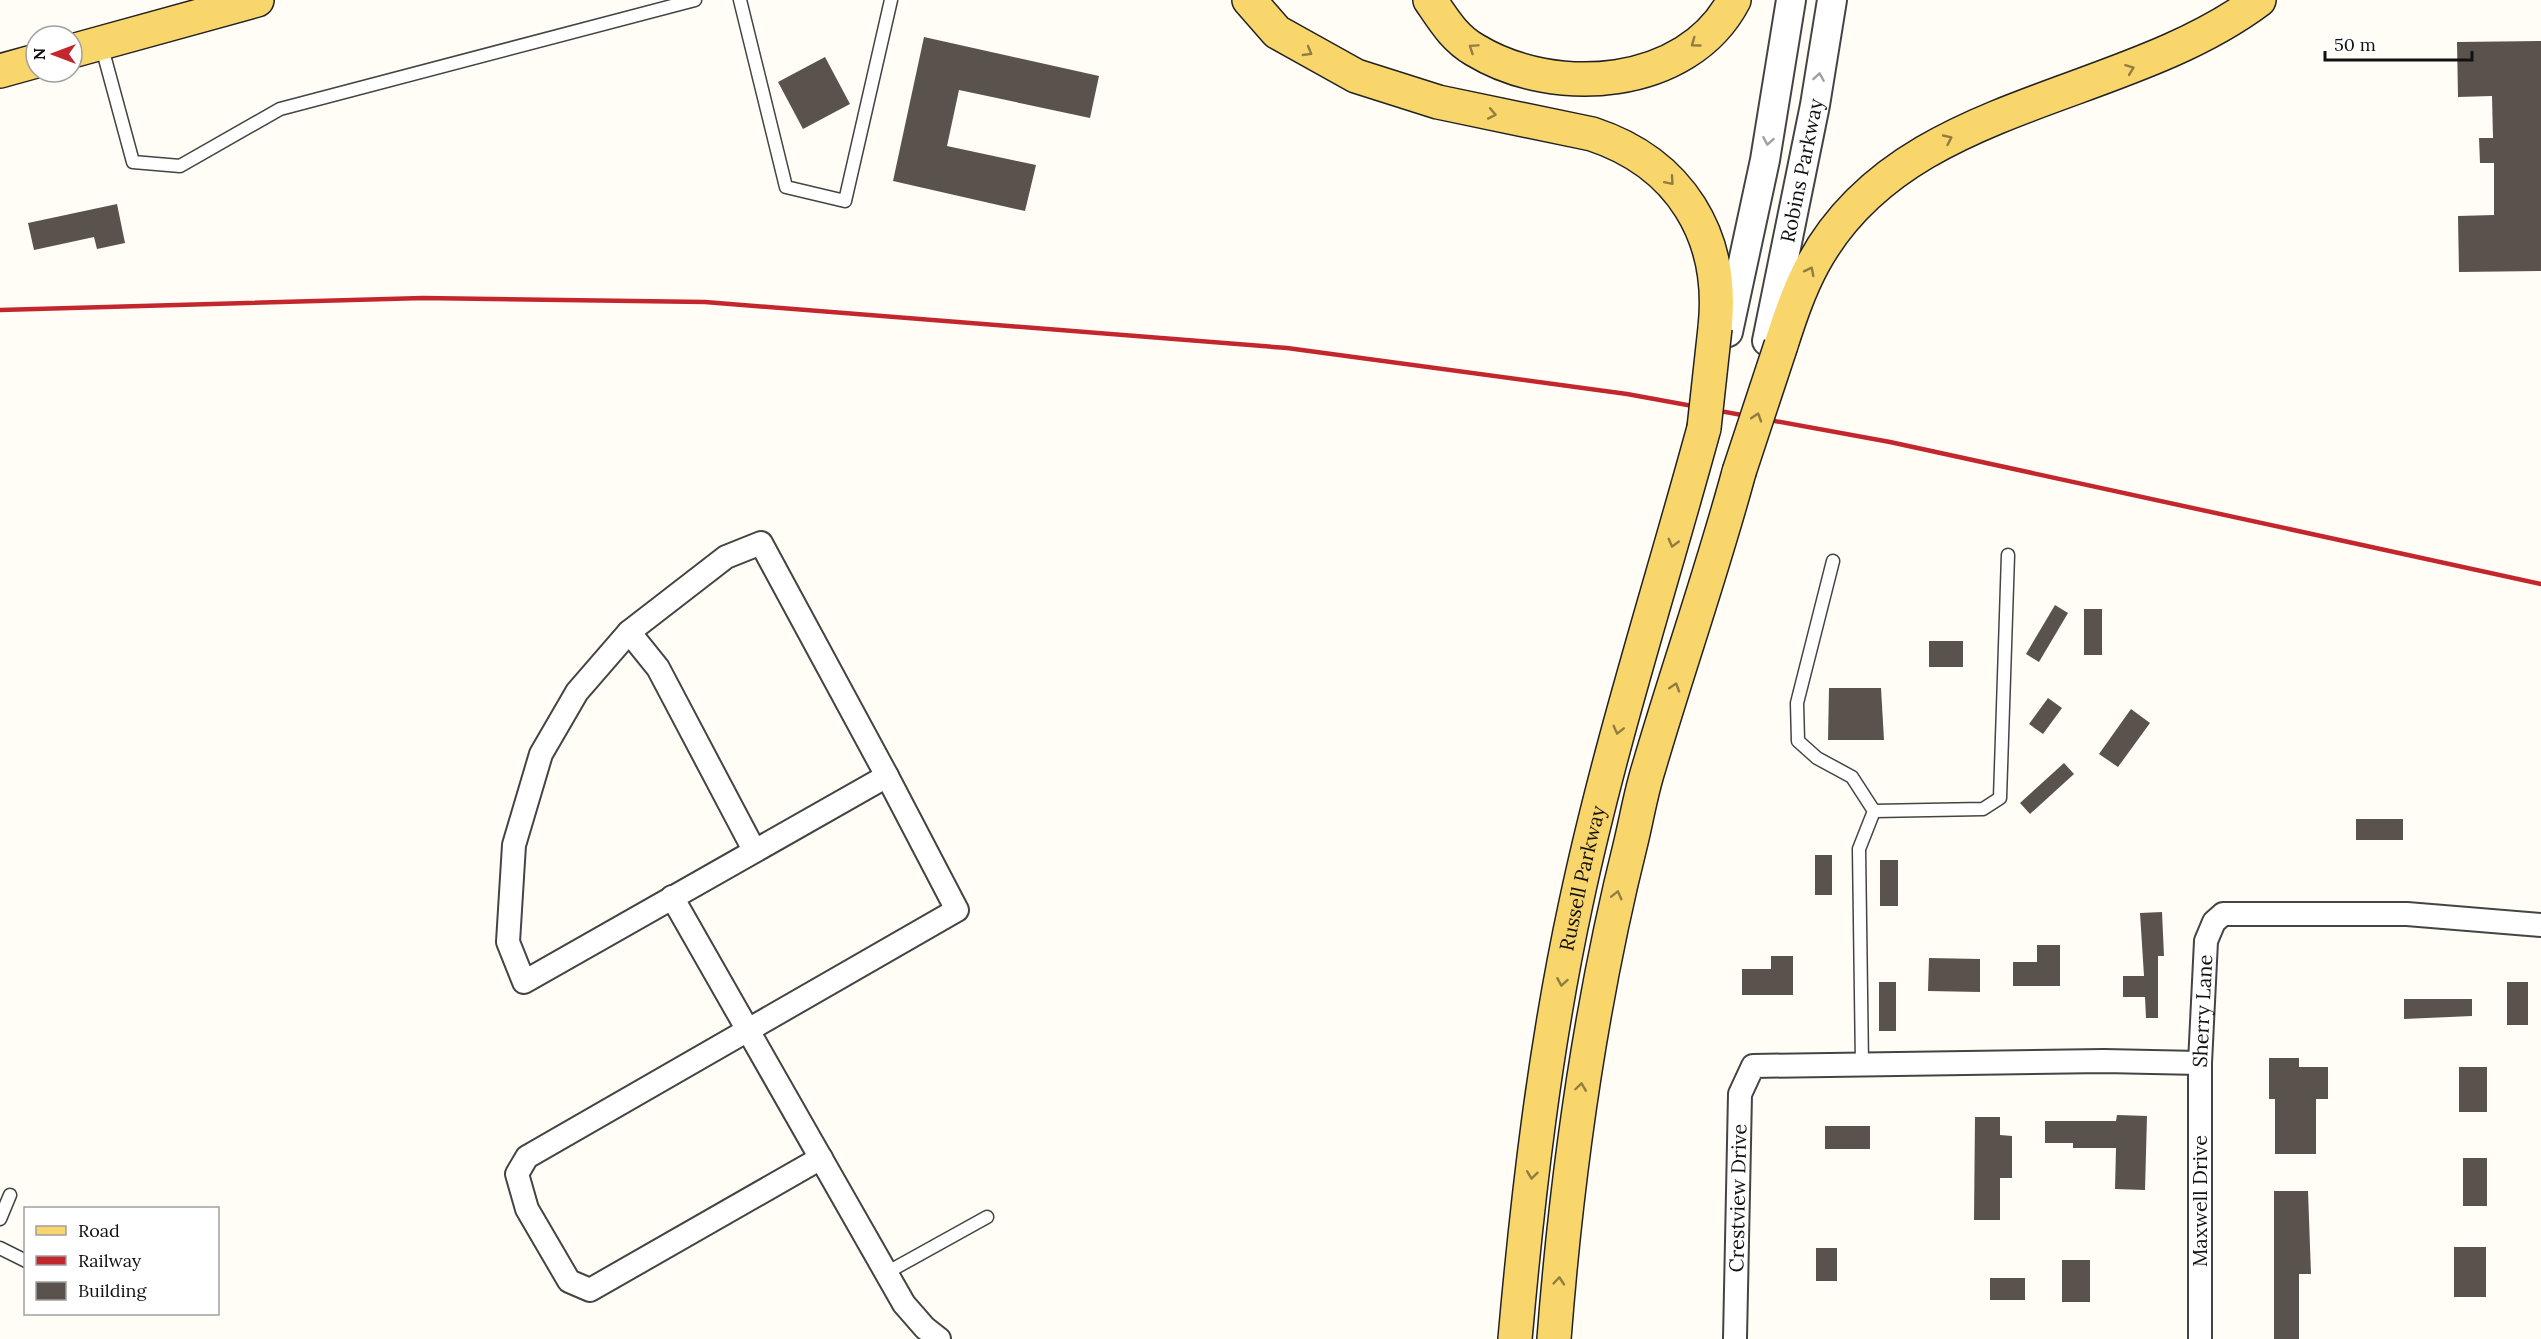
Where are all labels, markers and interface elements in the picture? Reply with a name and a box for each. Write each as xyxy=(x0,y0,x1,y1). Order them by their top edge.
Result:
north arrow xyxy=(24,24,84,84)
scale bar xyxy=(2325,24,2472,62)
text: 50 m xyxy=(2334,33,2376,56)
one-way arrow xyxy=(1691,36,1702,47)
one-way arrow xyxy=(1302,44,1313,56)
one-way arrow xyxy=(1469,44,1480,55)
text: N xyxy=(29,48,49,60)
one-way arrow xyxy=(2124,63,2135,76)
one-way arrow xyxy=(1813,73,1825,82)
street label: Robins Parkway xyxy=(1774,96,1828,245)
one-way arrow xyxy=(1487,107,1497,120)
one-way arrow xyxy=(1942,134,1953,146)
one-way arrow xyxy=(1763,136,1775,145)
one-way arrow xyxy=(1663,175,1674,186)
one-way arrow xyxy=(1802,266,1814,277)
one-way arrow xyxy=(1750,412,1762,423)
one-way arrow xyxy=(1667,538,1680,548)
one-way arrow xyxy=(1667,682,1680,693)
one-way arrow xyxy=(1613,725,1626,735)
street label: Russell Parkway xyxy=(1553,802,1610,953)
one-way arrow xyxy=(1610,891,1623,901)
street label: Sherry Lane xyxy=(2187,954,2217,1068)
one-way arrow xyxy=(1556,977,1569,987)
one-way arrow xyxy=(1575,1082,1587,1092)
street label: Crestview Drive xyxy=(1723,1123,1751,1273)
street label: Maxwell Drive xyxy=(2187,1135,2212,1267)
one-way arrow xyxy=(1526,1170,1538,1179)
legend xyxy=(24,1207,219,1315)
text: Road xyxy=(78,1219,120,1242)
text: Railway xyxy=(78,1249,142,1272)
one-way arrow xyxy=(1552,1276,1565,1285)
text: Building xyxy=(78,1279,148,1302)

